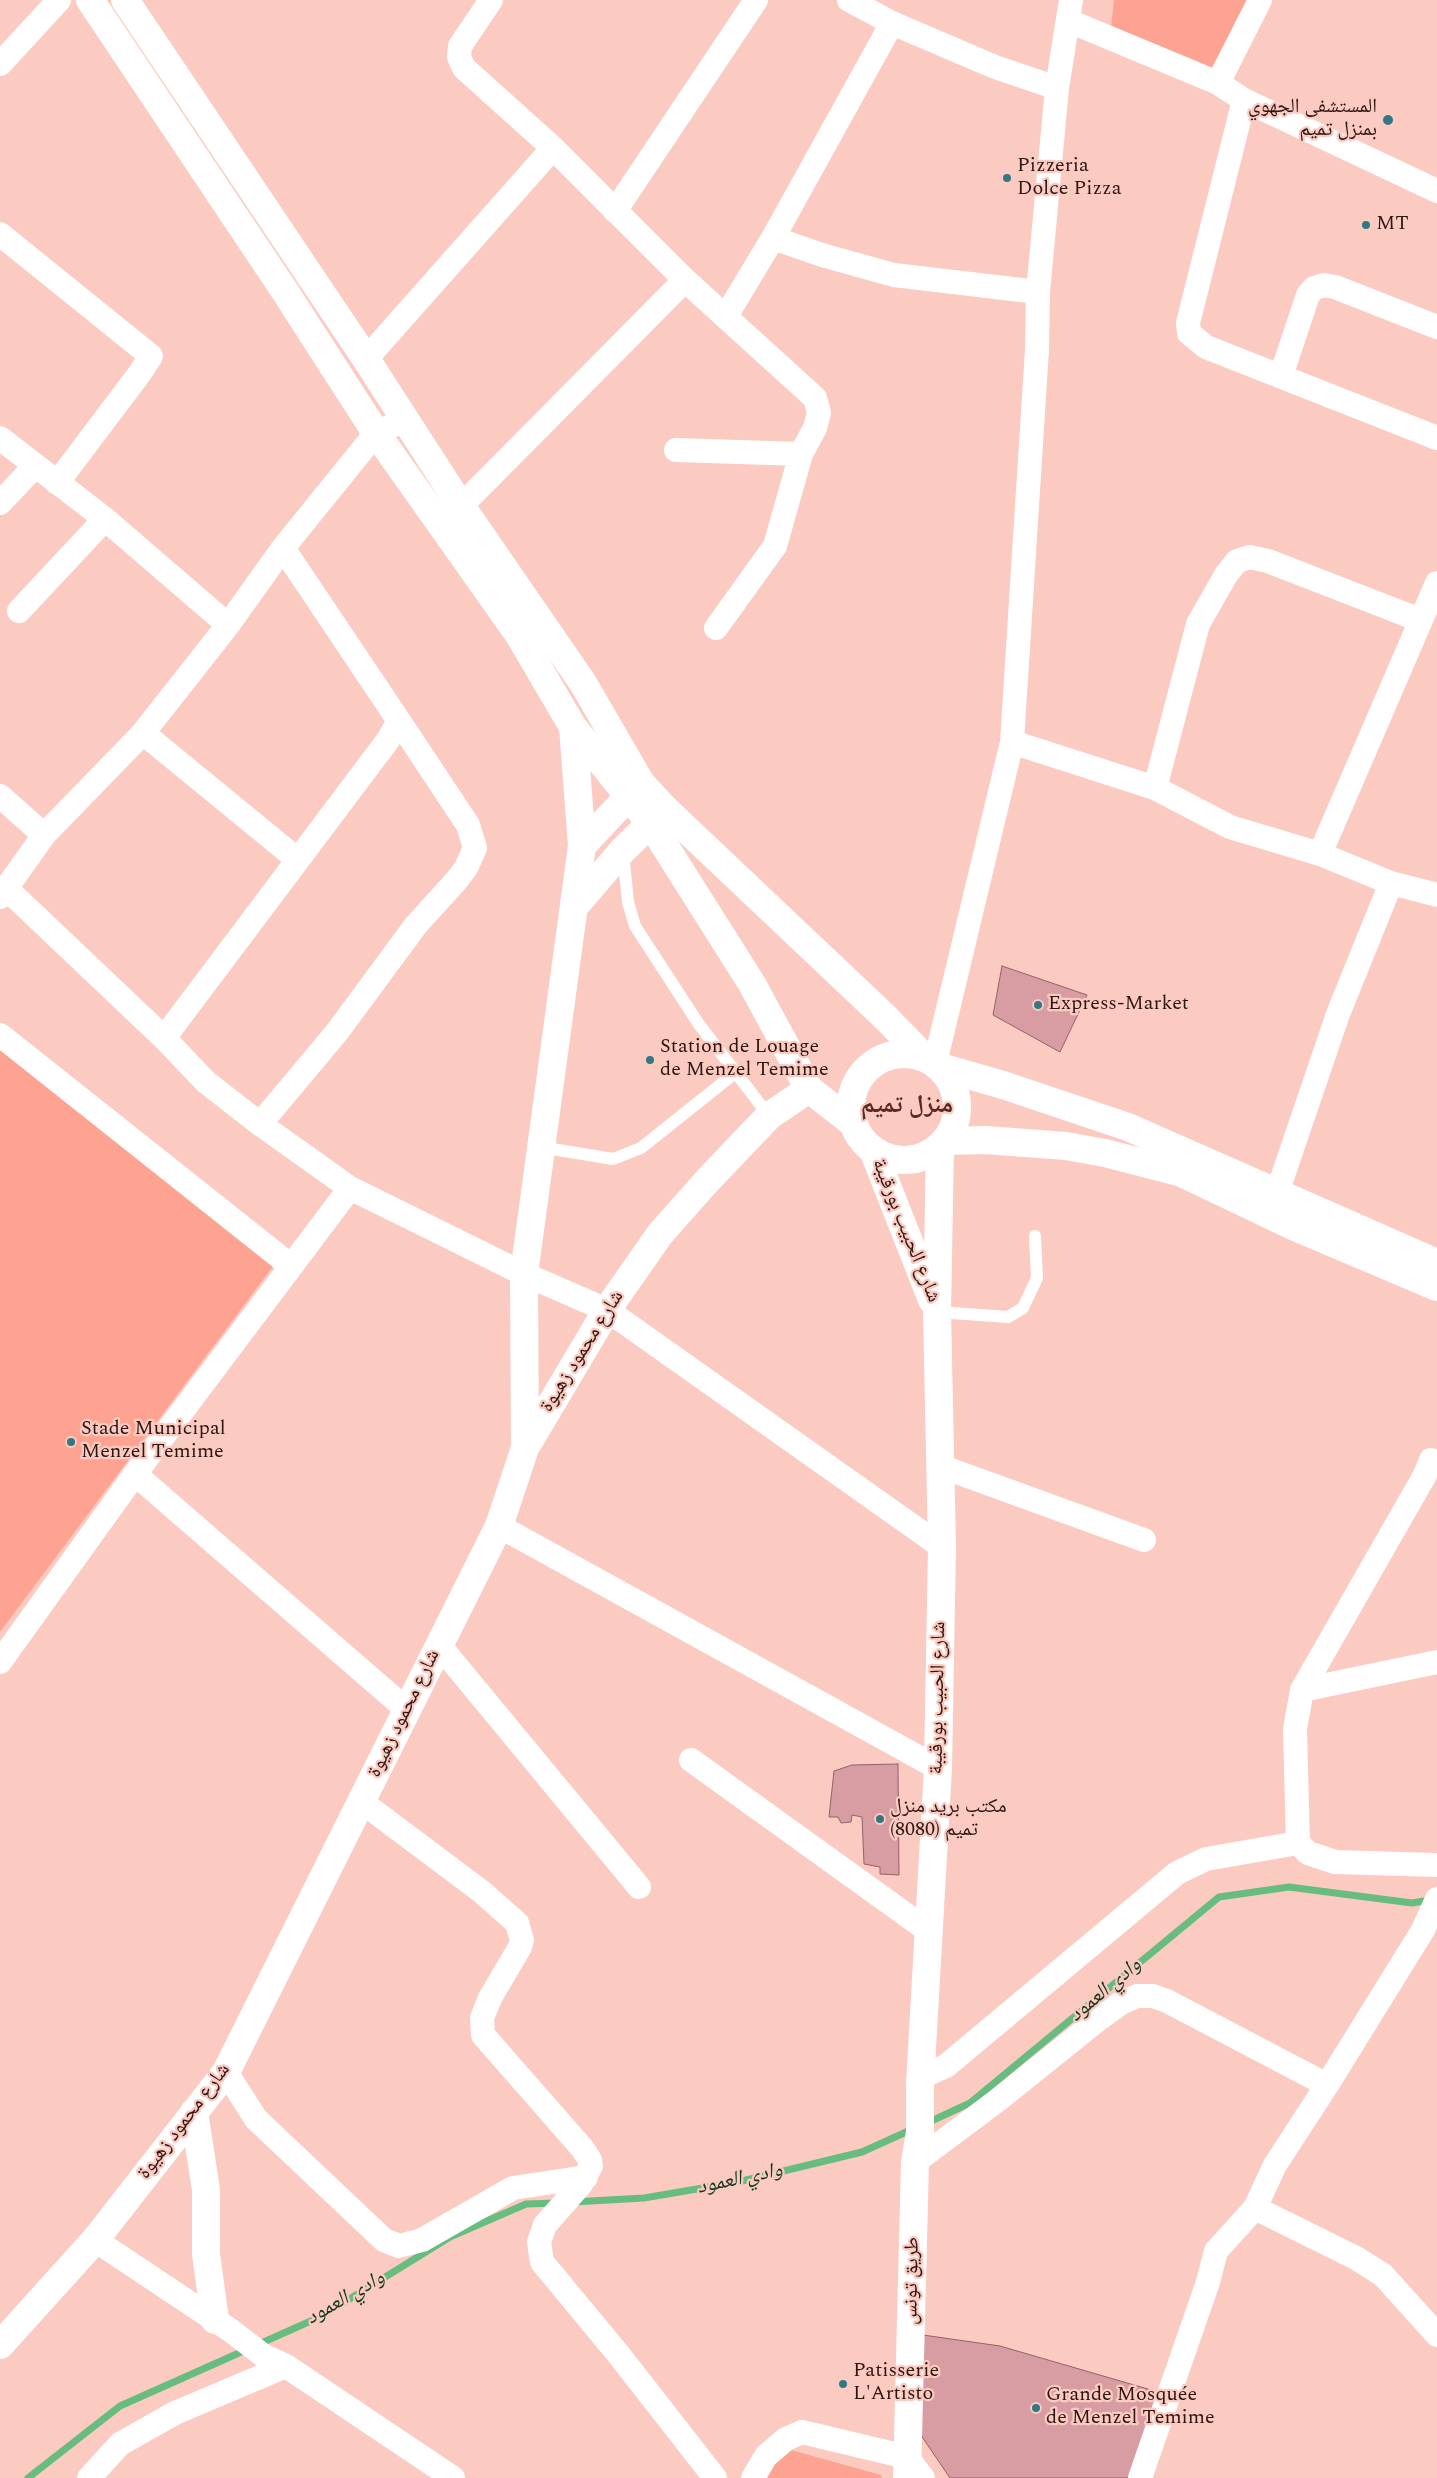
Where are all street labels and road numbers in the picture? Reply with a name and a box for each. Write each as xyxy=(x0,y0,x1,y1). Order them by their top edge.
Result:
street label: شارع الحبيب بورقيبة xyxy=(865,1156,945,1306)
street label: شارع محمود زهيوة xyxy=(536,1287,630,1417)
street label: شارع الحبيب بورقيبة xyxy=(926,1621,952,1775)
street label: شارع محمود زهيوة xyxy=(364,1646,446,1782)
street label: شارع محمود زهيوة xyxy=(134,2059,236,2185)
street label: طريق تونس xyxy=(900,2237,926,2325)

